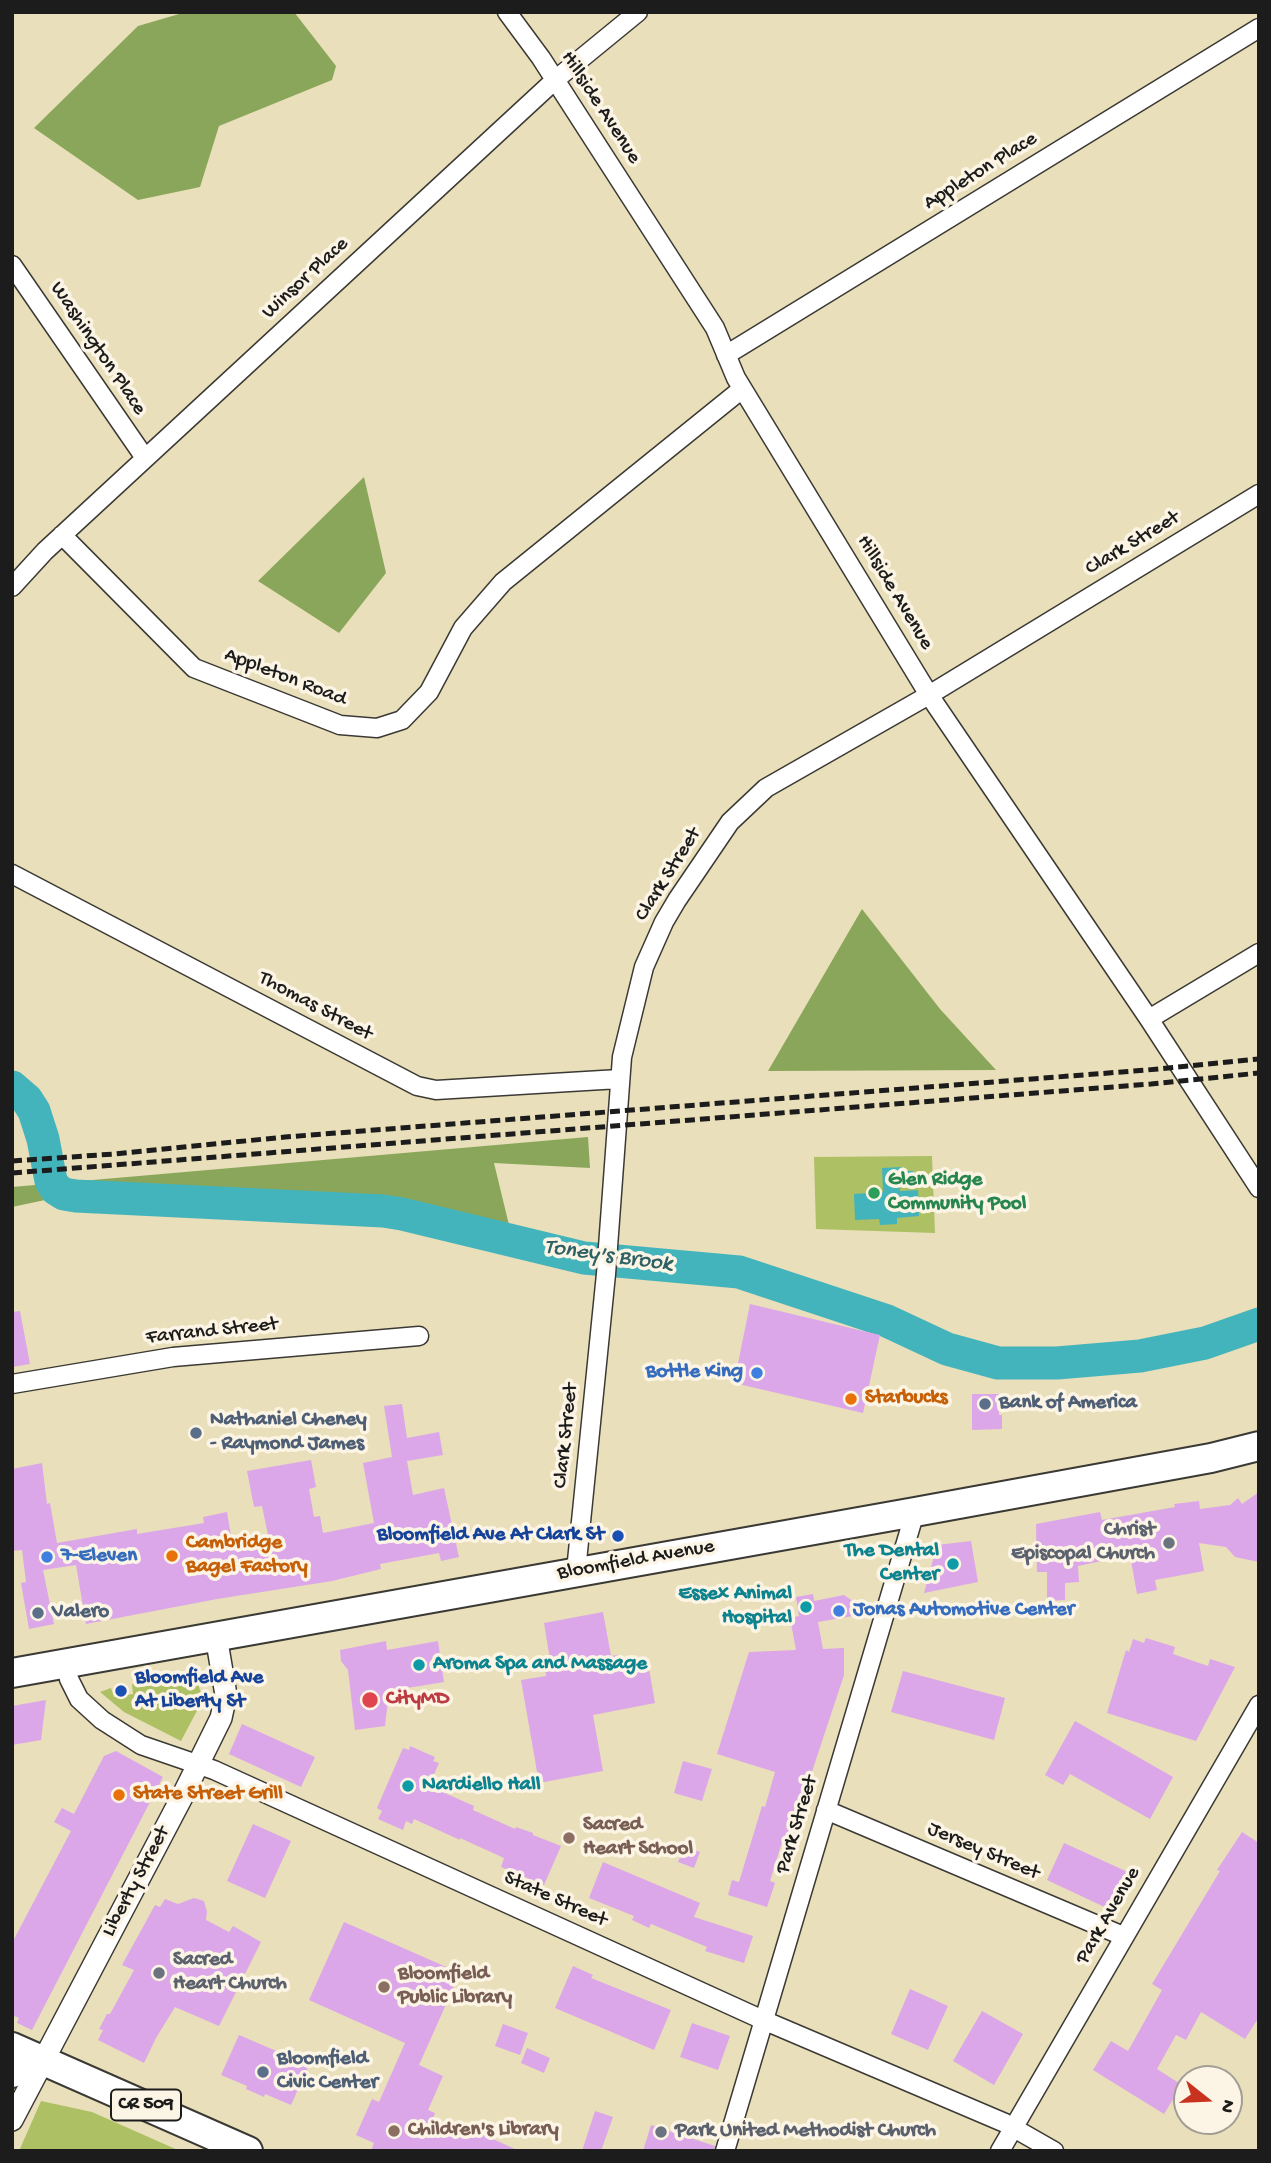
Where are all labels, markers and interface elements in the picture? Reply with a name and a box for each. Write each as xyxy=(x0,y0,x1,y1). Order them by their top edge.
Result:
street label: Hillside Avenue xyxy=(554,47,646,169)
street label: Appleton Place xyxy=(920,127,1042,217)
street label: Winsor Place xyxy=(257,233,355,325)
street label: Washington Place xyxy=(43,278,151,420)
street label: Clark Street xyxy=(1081,506,1185,582)
street label: Hillside Avenue xyxy=(850,531,938,655)
street label: Appleton Road xyxy=(220,643,350,713)
street label: Clark Street xyxy=(630,824,708,926)
street label: Thomas Street xyxy=(254,966,376,1048)
place label: Glen Ridge Community Pool xyxy=(888,1168,1026,1218)
marker: Glen Ridge Community Pool xyxy=(866,1185,882,1201)
water label: Toney's Brook xyxy=(542,1234,674,1280)
street label: Farrand Street xyxy=(145,1313,279,1351)
place label: Bottle King xyxy=(646,1360,743,1386)
marker: Bottle King xyxy=(749,1365,765,1381)
street label: Clark Street xyxy=(549,1382,585,1490)
place label: Starbucks xyxy=(865,1386,948,1412)
marker: Starbucks xyxy=(843,1391,859,1407)
place label: Bank of America xyxy=(999,1391,1137,1417)
marker: Bank of America xyxy=(977,1396,993,1412)
place label: Nathaniel Cheney - Raymond James xyxy=(210,1408,366,1458)
marker: Nathaniel Cheney - Raymond James xyxy=(188,1425,204,1441)
place label: Christ Episcopal Church xyxy=(1011,1518,1155,1568)
place label: Bloomfield Ave At Clark St xyxy=(377,1523,604,1549)
marker: Bloomfield Ave At Clark St xyxy=(610,1528,626,1544)
place label: Cambridge Bagel Factory xyxy=(186,1531,308,1581)
street label: Bloomfield Avenue xyxy=(556,1535,716,1587)
marker: Christ Episcopal Church xyxy=(1161,1535,1177,1551)
place label: The Dental Center xyxy=(844,1539,939,1589)
place label: 7-Eleven xyxy=(61,1544,137,1570)
marker: Cambridge Bagel Factory xyxy=(164,1548,180,1564)
marker: 7-Eleven xyxy=(39,1549,55,1565)
marker: The Dental Center xyxy=(945,1556,961,1572)
place label: Essex Animal Hospital xyxy=(678,1582,792,1632)
place label: Jonas Automotive Center xyxy=(853,1598,1074,1624)
marker: Essex Animal Hospital xyxy=(798,1599,814,1615)
place label: Valero xyxy=(52,1600,109,1626)
marker: Jonas Automotive Center xyxy=(831,1603,847,1619)
marker: Valero xyxy=(30,1605,46,1621)
place label: Aroma Spa and Massage xyxy=(433,1652,647,1678)
marker: Aroma Spa and Massage xyxy=(411,1657,427,1673)
place label: Bloomfield Ave At Liberty St xyxy=(135,1666,263,1716)
marker: Bloomfield Ave At Liberty St xyxy=(113,1683,129,1699)
place label: CityMD xyxy=(386,1687,449,1713)
marker: CityMD xyxy=(360,1690,380,1710)
place label: Nardiello Hall xyxy=(422,1773,541,1799)
street label: Park Street xyxy=(771,1773,825,1877)
marker: Nardiello Hall xyxy=(400,1778,416,1794)
place label: State Street Grill xyxy=(133,1782,283,1808)
marker: State Street Grill xyxy=(111,1787,127,1803)
place label: Sacred Heart School xyxy=(583,1813,693,1863)
street label: Jersey Street xyxy=(923,1817,1043,1887)
street label: Liberty Street xyxy=(97,1822,177,1942)
marker: Sacred Heart School xyxy=(561,1830,577,1846)
street label: Park Avenue xyxy=(1071,1863,1147,1969)
street label: State Street xyxy=(499,1866,611,1934)
place label: Sacred Heart Church xyxy=(173,1948,287,1998)
place label: Bloomfield Public Library xyxy=(398,1962,512,2012)
marker: Sacred Heart Church xyxy=(151,1965,167,1981)
marker: Bloomfield Public Library xyxy=(376,1979,392,1995)
place label: Bloomfield Civic Center xyxy=(277,2047,378,2097)
marker: Bloomfield Civic Center xyxy=(255,2064,271,2080)
north arrow xyxy=(1173,2065,1243,2135)
road number: CR 509 xyxy=(111,2090,181,2120)
text: N xyxy=(1214,2097,1239,2115)
place label: Children's Library xyxy=(408,2118,559,2144)
place label: Park United Methodist Church xyxy=(675,2119,936,2145)
marker: Children's Library xyxy=(386,2123,402,2139)
marker: Park United Methodist Church xyxy=(653,2124,669,2140)

